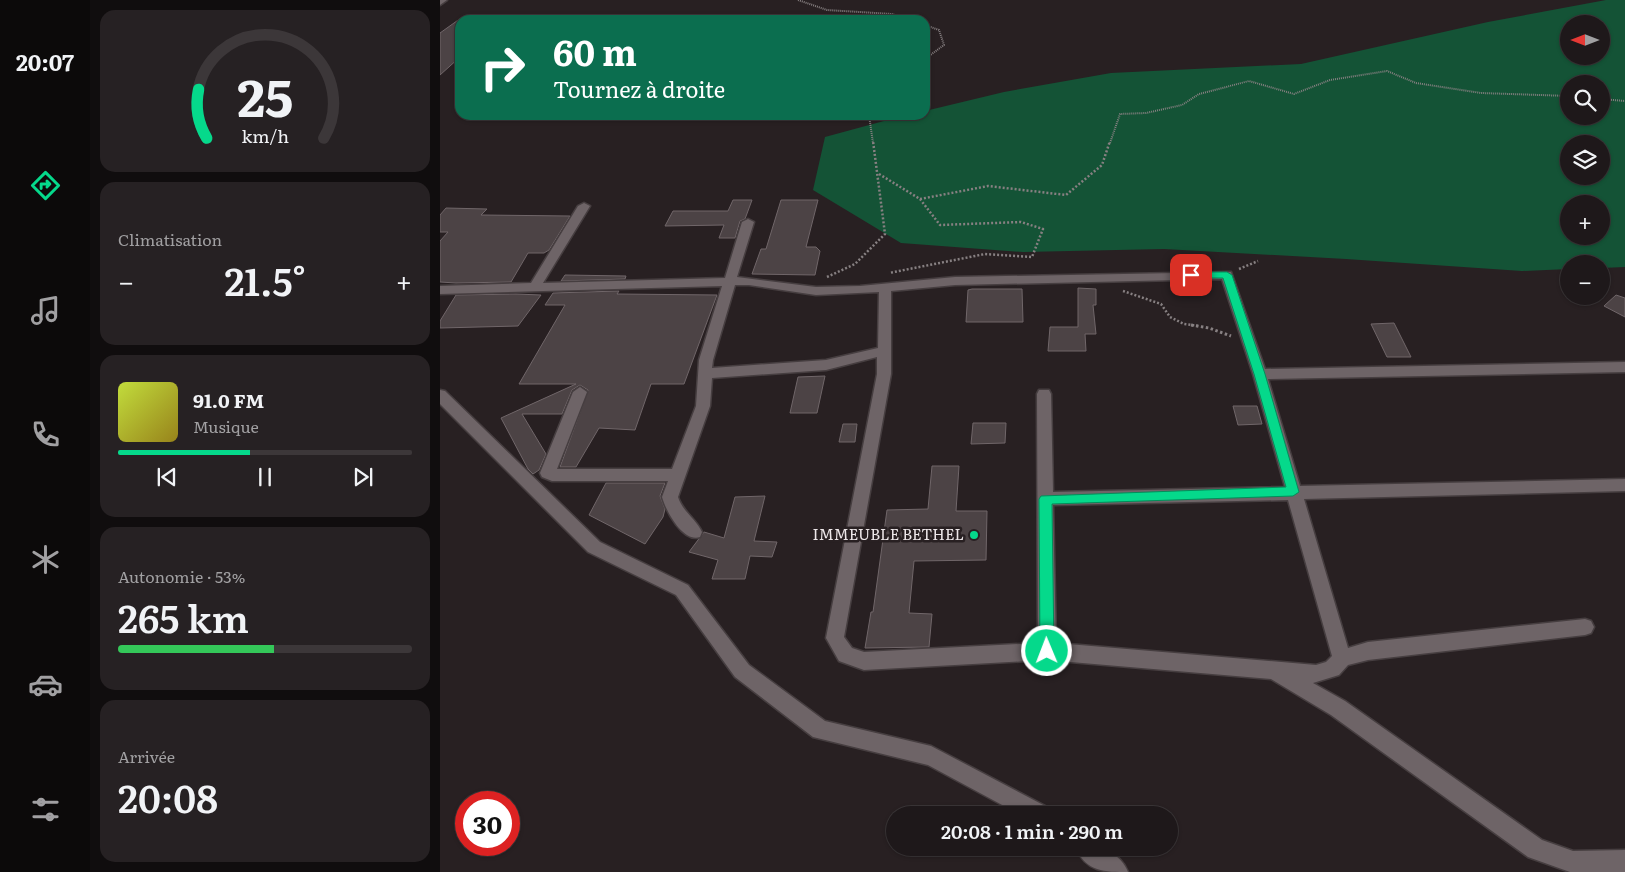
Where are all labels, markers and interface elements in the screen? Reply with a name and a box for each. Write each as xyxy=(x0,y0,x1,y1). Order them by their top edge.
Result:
north arrow xyxy=(1560,15,1610,65)
map controls xyxy=(1560,15,1610,305)
text: 60 m xyxy=(553,25,637,77)
icon: right xyxy=(470,35,535,100)
text: 20:07 xyxy=(16,45,74,78)
text: 25 xyxy=(237,56,293,133)
text: Tournez à droite xyxy=(553,72,725,105)
button: search xyxy=(1560,75,1610,125)
text: km/h xyxy=(241,122,289,149)
button: layers xyxy=(1560,135,1610,185)
icon: directions xyxy=(28,168,63,203)
button: + xyxy=(1560,195,1610,245)
text: Climatisation xyxy=(118,227,222,251)
text: 21.5° xyxy=(224,251,306,308)
pin xyxy=(1170,254,1212,296)
button: − xyxy=(1560,255,1610,305)
text: − xyxy=(118,259,134,301)
text: + xyxy=(396,259,412,301)
icon: arrive xyxy=(1177,261,1205,289)
icon: music xyxy=(28,293,63,328)
text: 91.0 FM xyxy=(193,386,264,414)
text: Musique xyxy=(193,414,259,438)
icon: phone xyxy=(28,417,63,452)
icon: previous xyxy=(153,463,181,491)
icon: pause xyxy=(251,463,279,491)
icon: next xyxy=(349,463,377,491)
place label: IMMEUBLE BETHEL xyxy=(813,522,964,545)
marker: IMMEUBLE BETHEL xyxy=(968,529,980,541)
icon: climate xyxy=(28,542,63,577)
text: Autonomie · 53% xyxy=(118,564,245,588)
text: 265 km xyxy=(118,588,249,645)
position arrow xyxy=(1020,624,1072,676)
icon: car xyxy=(28,667,63,702)
text: Arrivée xyxy=(118,744,175,768)
text: 20:08 xyxy=(118,768,218,825)
speed limit sign: 30 xyxy=(455,791,520,856)
icon: filters xyxy=(28,792,63,827)
text: 20:08 · 1 min · 290 m xyxy=(941,817,1123,845)

